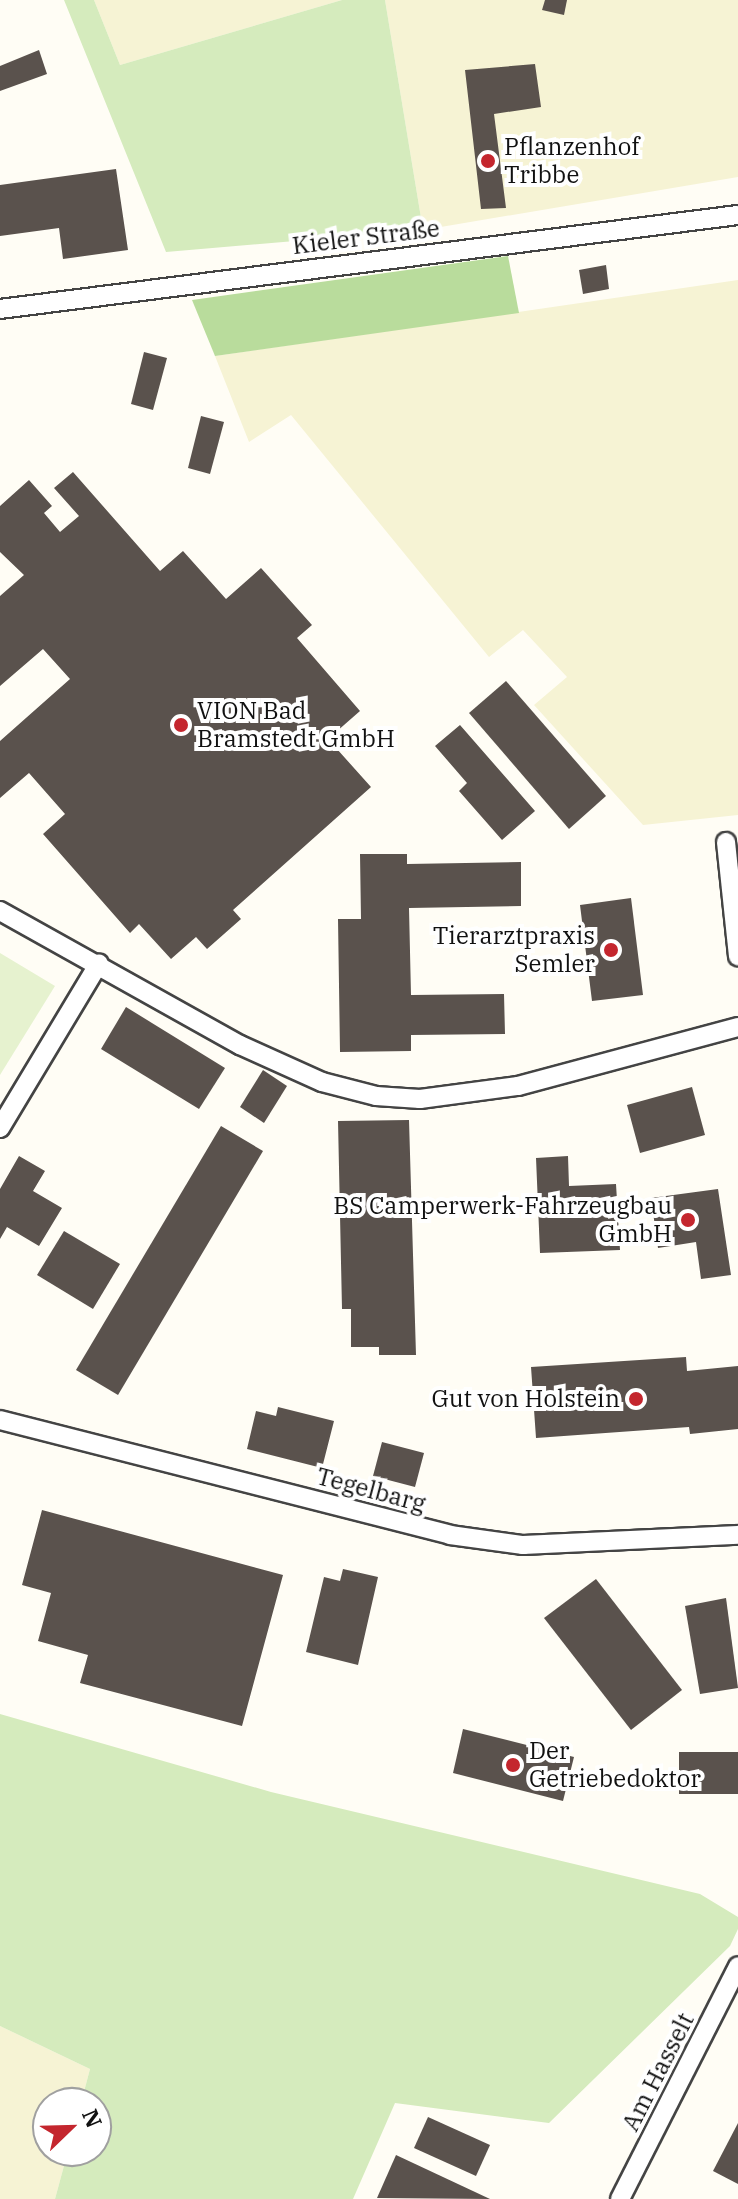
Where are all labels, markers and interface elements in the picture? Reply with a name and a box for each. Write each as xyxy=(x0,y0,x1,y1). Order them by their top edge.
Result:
place label: Pflanzenhof Tribbe xyxy=(504,133,639,189)
marker: Pflanzenhof Tribbe xyxy=(479,152,497,170)
street label: Kieler Straße xyxy=(291,214,441,260)
place label: VION Bad Bramstedt GmbH xyxy=(197,697,395,753)
marker: VION Bad Bramstedt GmbH xyxy=(172,716,190,734)
place label: Tierarztpraxis Semler xyxy=(433,922,595,978)
marker: Tierarztpraxis Semler xyxy=(602,941,620,959)
place label: BS Camperwerk-Fahrzeugbau GmbH xyxy=(333,1192,672,1248)
marker: BS Camperwerk-Fahrzeugbau GmbH xyxy=(679,1211,697,1229)
place label: Gut von Holstein xyxy=(431,1385,620,1413)
marker: Gut von Holstein xyxy=(627,1390,645,1408)
street label: Tegelbarg xyxy=(313,1462,429,1518)
place label: Der Getriebedoktor xyxy=(529,1737,701,1793)
marker: Der Getriebedoktor xyxy=(504,1756,522,1774)
street label: Am Hasselt xyxy=(616,2008,700,2136)
north arrow xyxy=(32,2087,112,2167)
text: N xyxy=(76,2105,109,2132)

